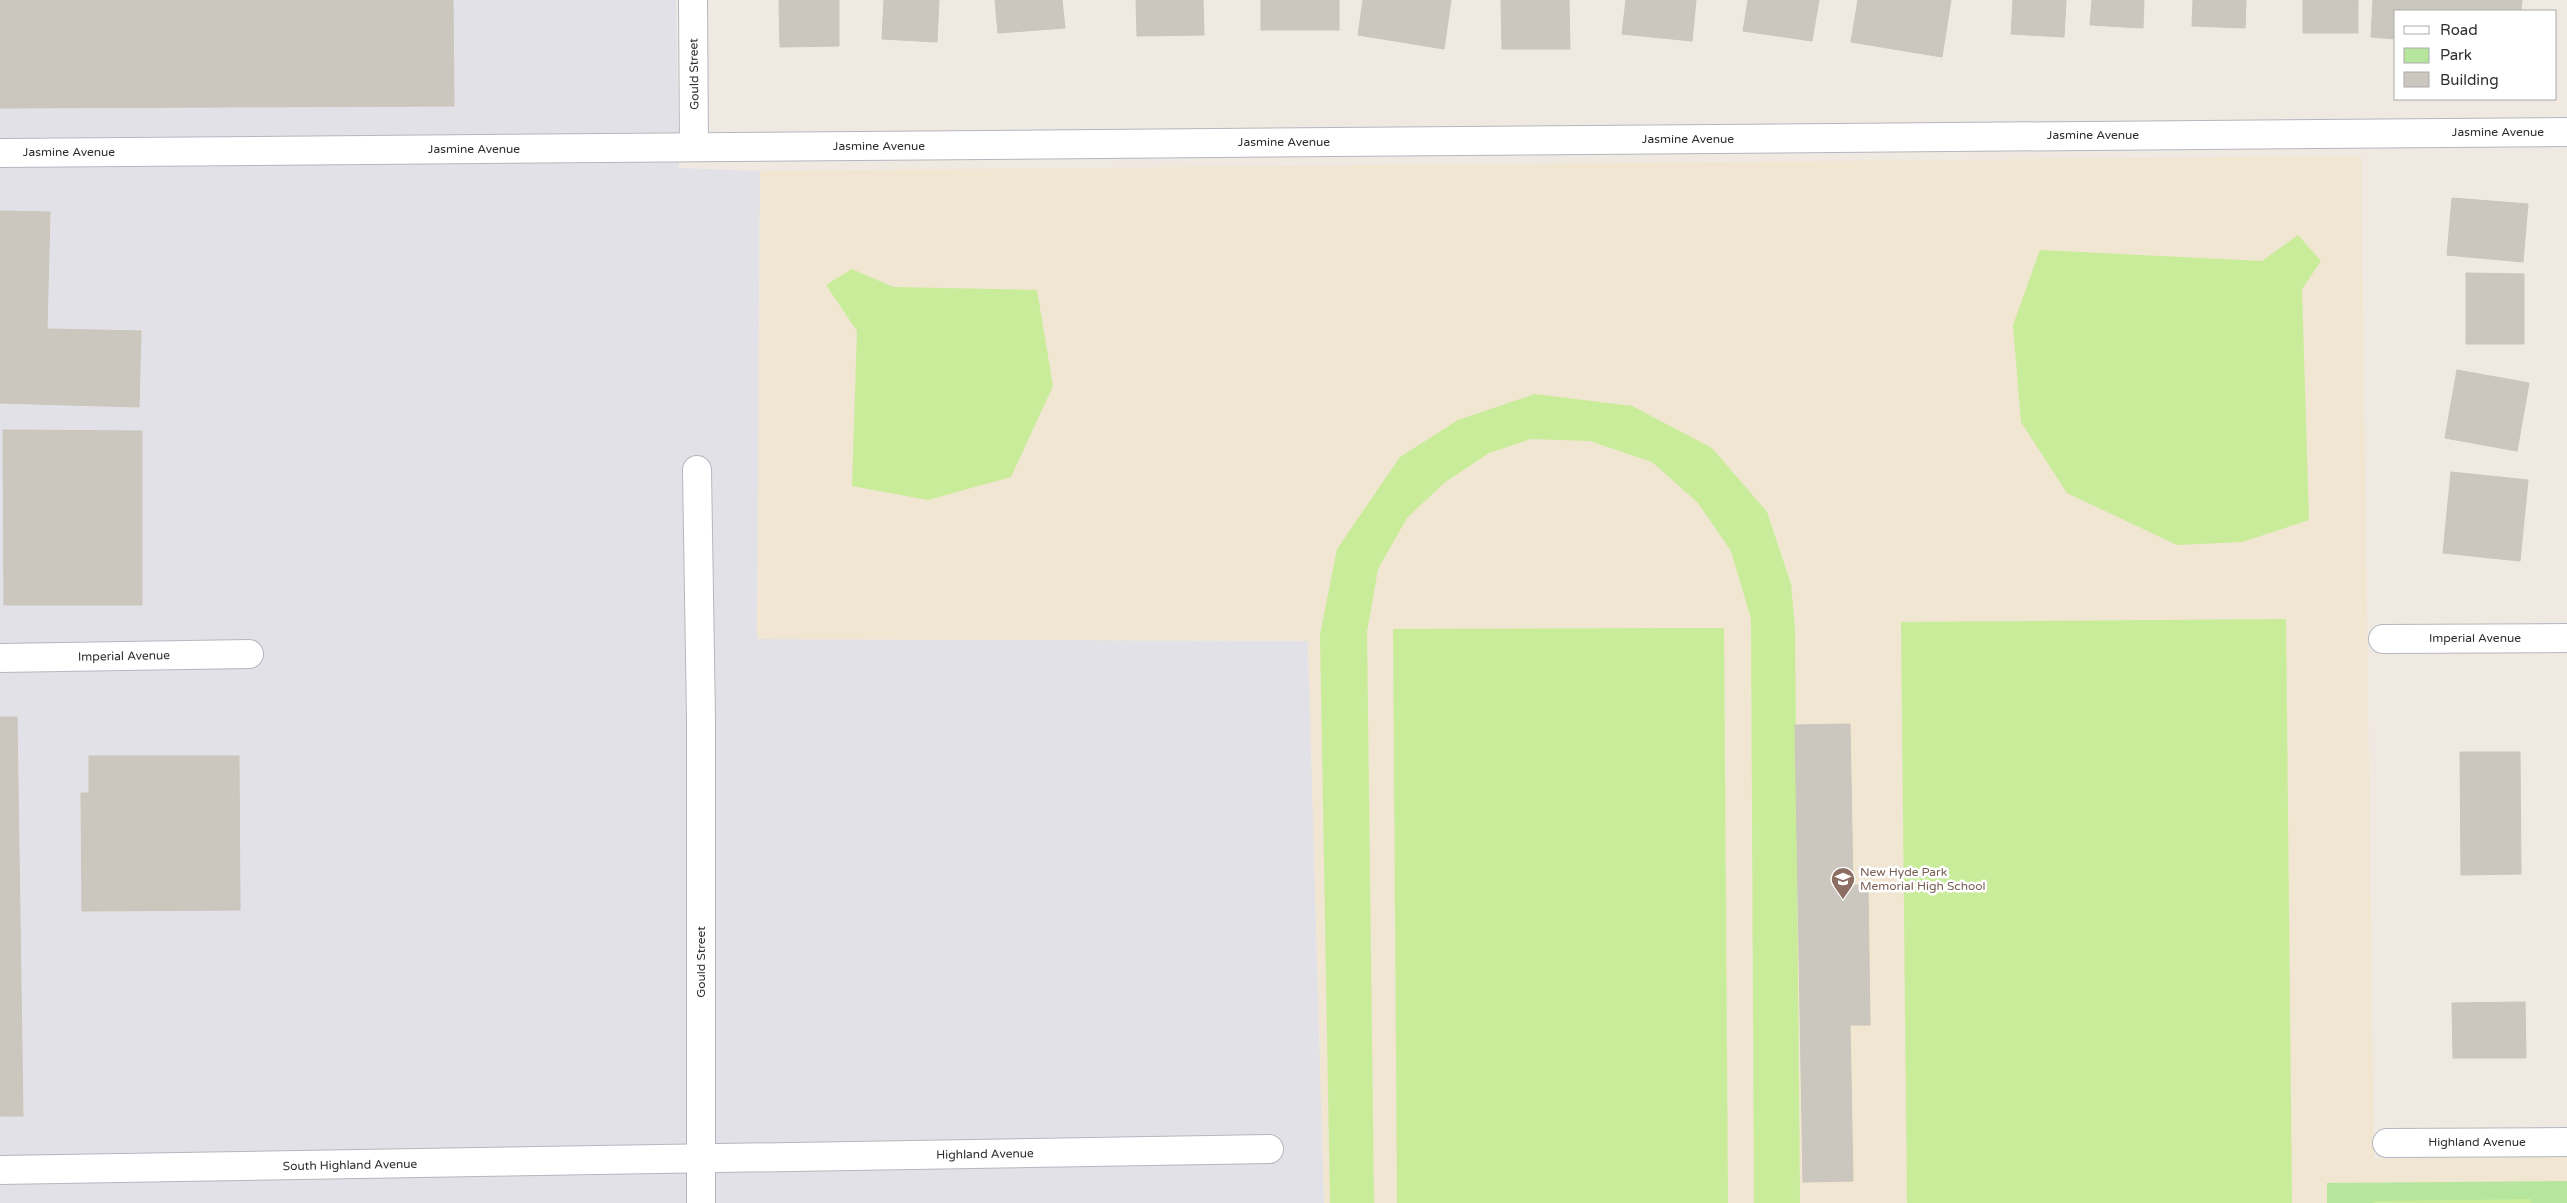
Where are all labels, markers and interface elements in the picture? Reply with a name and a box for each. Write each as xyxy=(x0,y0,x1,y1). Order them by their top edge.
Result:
legend xyxy=(2394,10,2557,100)
text: Road xyxy=(2440,21,2478,39)
street label: Gould Street xyxy=(686,38,702,110)
text: Park xyxy=(2440,46,2472,64)
text: Building xyxy=(2440,71,2499,89)
street label: Jasmine Avenue xyxy=(2452,125,2544,139)
street label: Jasmine Avenue xyxy=(2047,128,2139,142)
street label: Jasmine Avenue xyxy=(1642,132,1734,146)
street label: Jasmine Avenue xyxy=(1238,135,1330,149)
street label: Jasmine Avenue xyxy=(833,139,925,153)
street label: Jasmine Avenue xyxy=(428,142,520,156)
street label: Jasmine Avenue xyxy=(23,145,115,159)
street label: Imperial Avenue xyxy=(2429,631,2521,645)
street label: Imperial Avenue xyxy=(78,648,170,664)
place label: New Hyde Park Memorial High School xyxy=(1860,865,1986,893)
school or university icon: New Hyde Park Memorial High School xyxy=(1830,866,1856,900)
street label: Gould Street xyxy=(694,926,708,998)
street label: Highland Avenue xyxy=(2428,1135,2526,1149)
street label: Highland Avenue xyxy=(936,1146,1034,1162)
street label: South Highland Avenue xyxy=(283,1157,418,1173)

